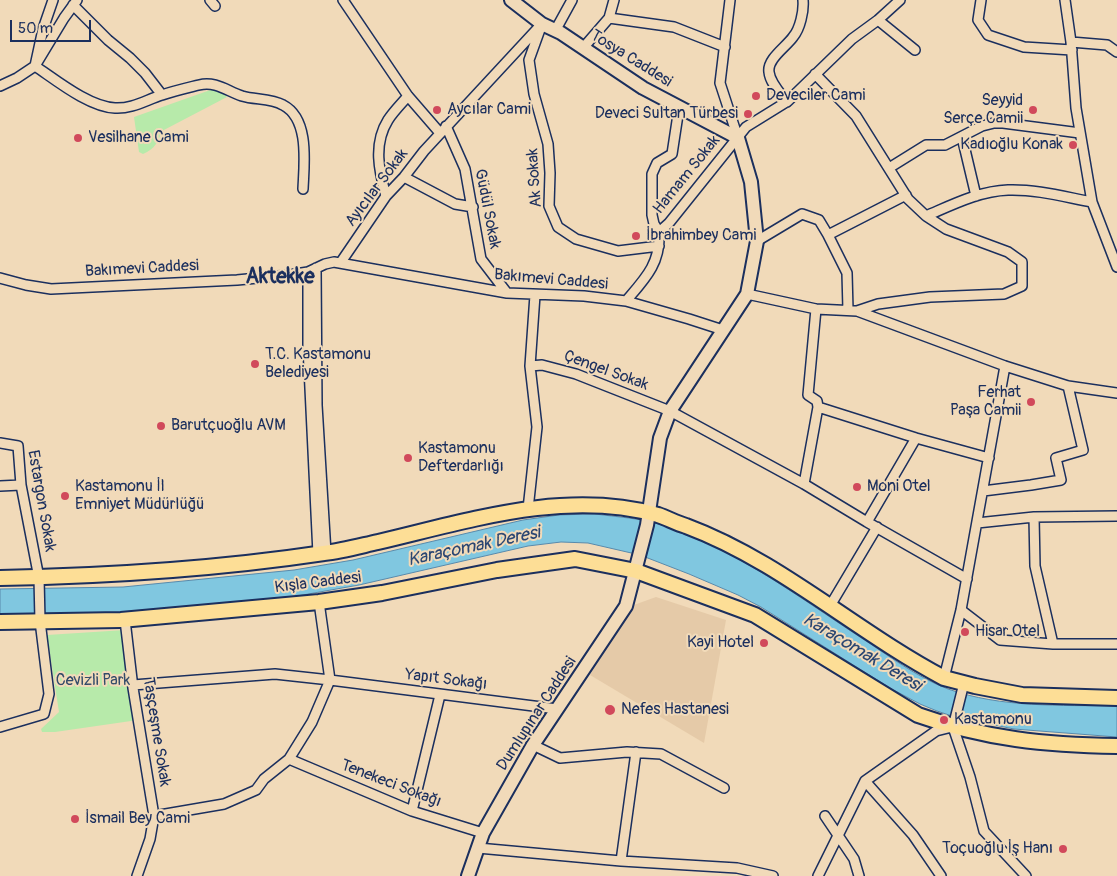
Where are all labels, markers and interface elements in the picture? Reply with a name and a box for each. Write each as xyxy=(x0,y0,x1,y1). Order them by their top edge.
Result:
scale bar xyxy=(12,10,94,42)
text: 50 m xyxy=(18,19,53,38)
street label: Tosya Caddesi xyxy=(587,26,675,92)
place label: Deveciler Cami xyxy=(766,86,865,106)
marker: Deveciler Cami xyxy=(750,90,762,102)
place label: Seyyid Serçe Camii xyxy=(943,91,1023,129)
place label: Aycılar Cami xyxy=(447,100,531,120)
marker: Aycılar Cami xyxy=(431,104,443,116)
place label: Deveci Sultan Türbesi xyxy=(595,104,738,124)
marker: Seyyid Serçe Camii xyxy=(1027,104,1039,116)
marker: Deveci Sultan Türbesi xyxy=(742,108,754,120)
place label: Vesilhane Cami xyxy=(88,128,189,148)
marker: Vesilhane Cami xyxy=(72,132,84,144)
street label: Hamam Sokak xyxy=(649,132,725,218)
place label: Kadıoğlu Konak xyxy=(960,135,1063,155)
marker: Kadıoğlu Konak xyxy=(1067,139,1079,151)
street label: Ayıcılar Sokak xyxy=(342,145,412,231)
street label: Ak Sokak xyxy=(523,148,547,208)
street label: Güdül Sokak xyxy=(470,167,504,251)
place label: İbrahimbey Cami xyxy=(646,226,756,246)
marker: İbrahimbey Cami xyxy=(630,230,642,242)
street label: Bakımevi Caddesi xyxy=(85,256,199,282)
district label: Aktekke xyxy=(245,265,315,291)
street label: Bakımevi Caddesi xyxy=(493,265,609,295)
place label: T.C. Kastamonu Belediyesi xyxy=(265,345,371,383)
street label: Çengel Sokak xyxy=(561,347,651,395)
marker: T.C. Kastamonu Belediyesi xyxy=(249,358,261,370)
place label: Ferhat Paşa Camii xyxy=(950,383,1021,421)
marker: Ferhat Paşa Camii xyxy=(1025,396,1037,408)
place label: Barutçuoğlu AVM xyxy=(171,416,286,436)
marker: Barutçuoğlu AVM xyxy=(155,420,167,432)
place label: Kastamonu Defterdarlığı xyxy=(418,439,504,477)
street label: Estargon Sokak xyxy=(23,449,59,553)
marker: Kastamonu Defterdarlığı xyxy=(402,452,414,464)
place label: Kastamonu İl Emniyet Müdürlüğü xyxy=(75,477,204,515)
place label: Moni Otel xyxy=(867,477,931,497)
marker: Moni Otel xyxy=(851,481,863,493)
marker: Kastamonu İl Emniyet Müdürlüğü xyxy=(59,490,71,502)
water label: Karaçomak Deresi xyxy=(406,522,542,572)
street label: Kışla Caddesi xyxy=(274,568,362,598)
water label: Karaçomak Deresi xyxy=(799,609,925,697)
place label: Hisar Otel xyxy=(975,622,1040,642)
marker: Hisar Otel xyxy=(959,626,971,638)
place label: Kayi Hotel xyxy=(687,633,754,653)
marker: Kayi Hotel xyxy=(758,637,770,649)
street label: Dumlupınar Caddesi xyxy=(493,653,581,775)
street label: Yapıt Sokağı xyxy=(404,665,488,695)
park label: Cevizli Park xyxy=(56,671,130,691)
street label: Taşçeşme Sokak xyxy=(138,676,174,788)
place label: Nefes Hastanesi xyxy=(621,700,729,720)
marker: Nefes Hastanesi xyxy=(603,703,617,717)
place label: Kastamonu xyxy=(954,710,1032,730)
marker: Kastamonu xyxy=(938,714,950,726)
street label: Tenekeci Sokağı xyxy=(338,756,444,812)
place label: İsmail Bey Cami xyxy=(85,809,190,829)
marker: İsmail Bey Cami xyxy=(69,813,81,825)
place label: Toçuoğlu İş Hanı xyxy=(942,839,1053,859)
marker: Toçuoğlu İş Hanı xyxy=(1057,843,1069,855)

